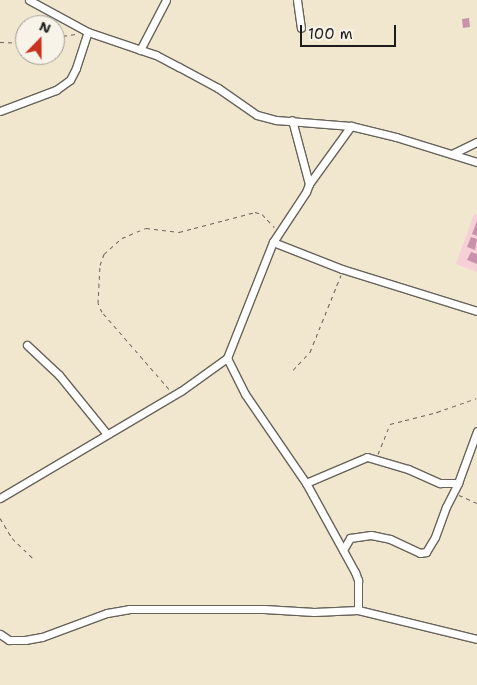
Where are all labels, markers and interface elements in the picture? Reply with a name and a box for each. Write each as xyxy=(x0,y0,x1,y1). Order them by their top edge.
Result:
north arrow xyxy=(15,15,65,65)
scale bar xyxy=(302,15,398,47)
text: N xyxy=(37,17,54,37)
text: 100 m xyxy=(308,24,353,44)

